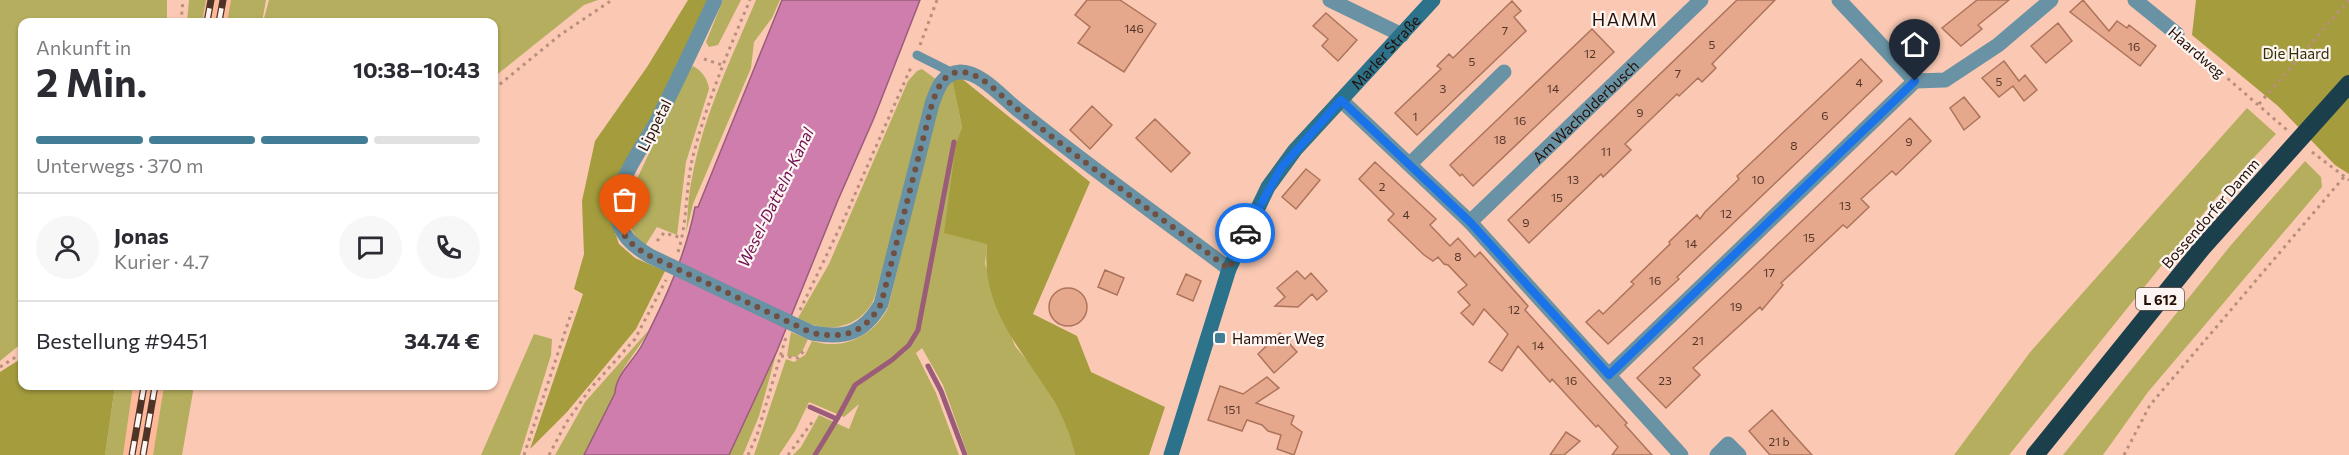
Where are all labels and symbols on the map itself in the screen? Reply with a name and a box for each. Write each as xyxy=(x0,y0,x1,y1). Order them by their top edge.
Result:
district label: HAMM xyxy=(1592,8,1658,30)
street label: Marler Straße xyxy=(1347,11,1424,92)
pin xyxy=(1889,19,1940,81)
house number: 146 xyxy=(1124,21,1144,35)
house number: 7 xyxy=(1502,23,1508,37)
street label: Haardweg xyxy=(2165,23,2229,81)
house number: 5 xyxy=(1709,37,1716,51)
house number: 16 xyxy=(2128,39,2140,53)
park label: Die Haard xyxy=(2262,44,2330,62)
house number: 12 xyxy=(1584,46,1596,60)
house number: 5 xyxy=(1469,54,1476,68)
street label: Am Wacholderbusch xyxy=(1529,56,1642,166)
house number: 7 xyxy=(1675,66,1681,80)
house number: 5 xyxy=(1996,74,2003,88)
house number: 4 xyxy=(1855,75,1863,89)
house number: 3 xyxy=(1440,81,1447,95)
house number: 14 xyxy=(1547,81,1559,95)
street label: Lippetal xyxy=(633,96,675,154)
house number: 9 xyxy=(1636,105,1644,119)
house number: 6 xyxy=(1821,108,1829,122)
house number: 1 xyxy=(1412,109,1418,123)
house number: 16 xyxy=(1514,113,1526,127)
water label: Wesel-Datteln-Kanal xyxy=(733,123,817,270)
house number: 18 xyxy=(1494,132,1506,146)
house number: 9 xyxy=(1905,134,1913,148)
house number: 8 xyxy=(1790,138,1798,152)
house number: 11 xyxy=(1601,144,1611,158)
street label: Bossendorfer Damm xyxy=(2157,154,2263,272)
house number: 13 xyxy=(1567,172,1579,186)
house number: 10 xyxy=(1752,172,1765,186)
pin xyxy=(599,174,650,236)
house number: 2 xyxy=(1379,179,1386,193)
house number: 15 xyxy=(1551,190,1563,204)
house number: 13 xyxy=(1839,198,1851,212)
courier xyxy=(1215,203,1275,263)
house number: 12 xyxy=(1720,206,1732,220)
house number: 4 xyxy=(1402,207,1410,221)
house number: 9 xyxy=(1522,215,1530,229)
house number: 15 xyxy=(1803,230,1815,244)
house number: 14 xyxy=(1685,236,1697,250)
house number: 8 xyxy=(1454,249,1462,263)
house number: 17 xyxy=(1763,265,1775,279)
house number: 16 xyxy=(1649,273,1661,287)
road number: L 612 xyxy=(2136,288,2184,310)
house number: 19 xyxy=(1730,299,1742,313)
house number: 12 xyxy=(1508,302,1520,316)
place label: Hammer Weg xyxy=(1232,329,1324,347)
marker: Hammer Weg xyxy=(1213,331,1227,345)
house number: 21 xyxy=(1692,333,1704,347)
house number: 14 xyxy=(1532,338,1544,352)
house number: 16 xyxy=(1565,373,1577,387)
house number: 23 xyxy=(1658,373,1672,387)
house number: 151 xyxy=(1223,402,1241,416)
house number: 21 b xyxy=(1768,434,1790,448)

